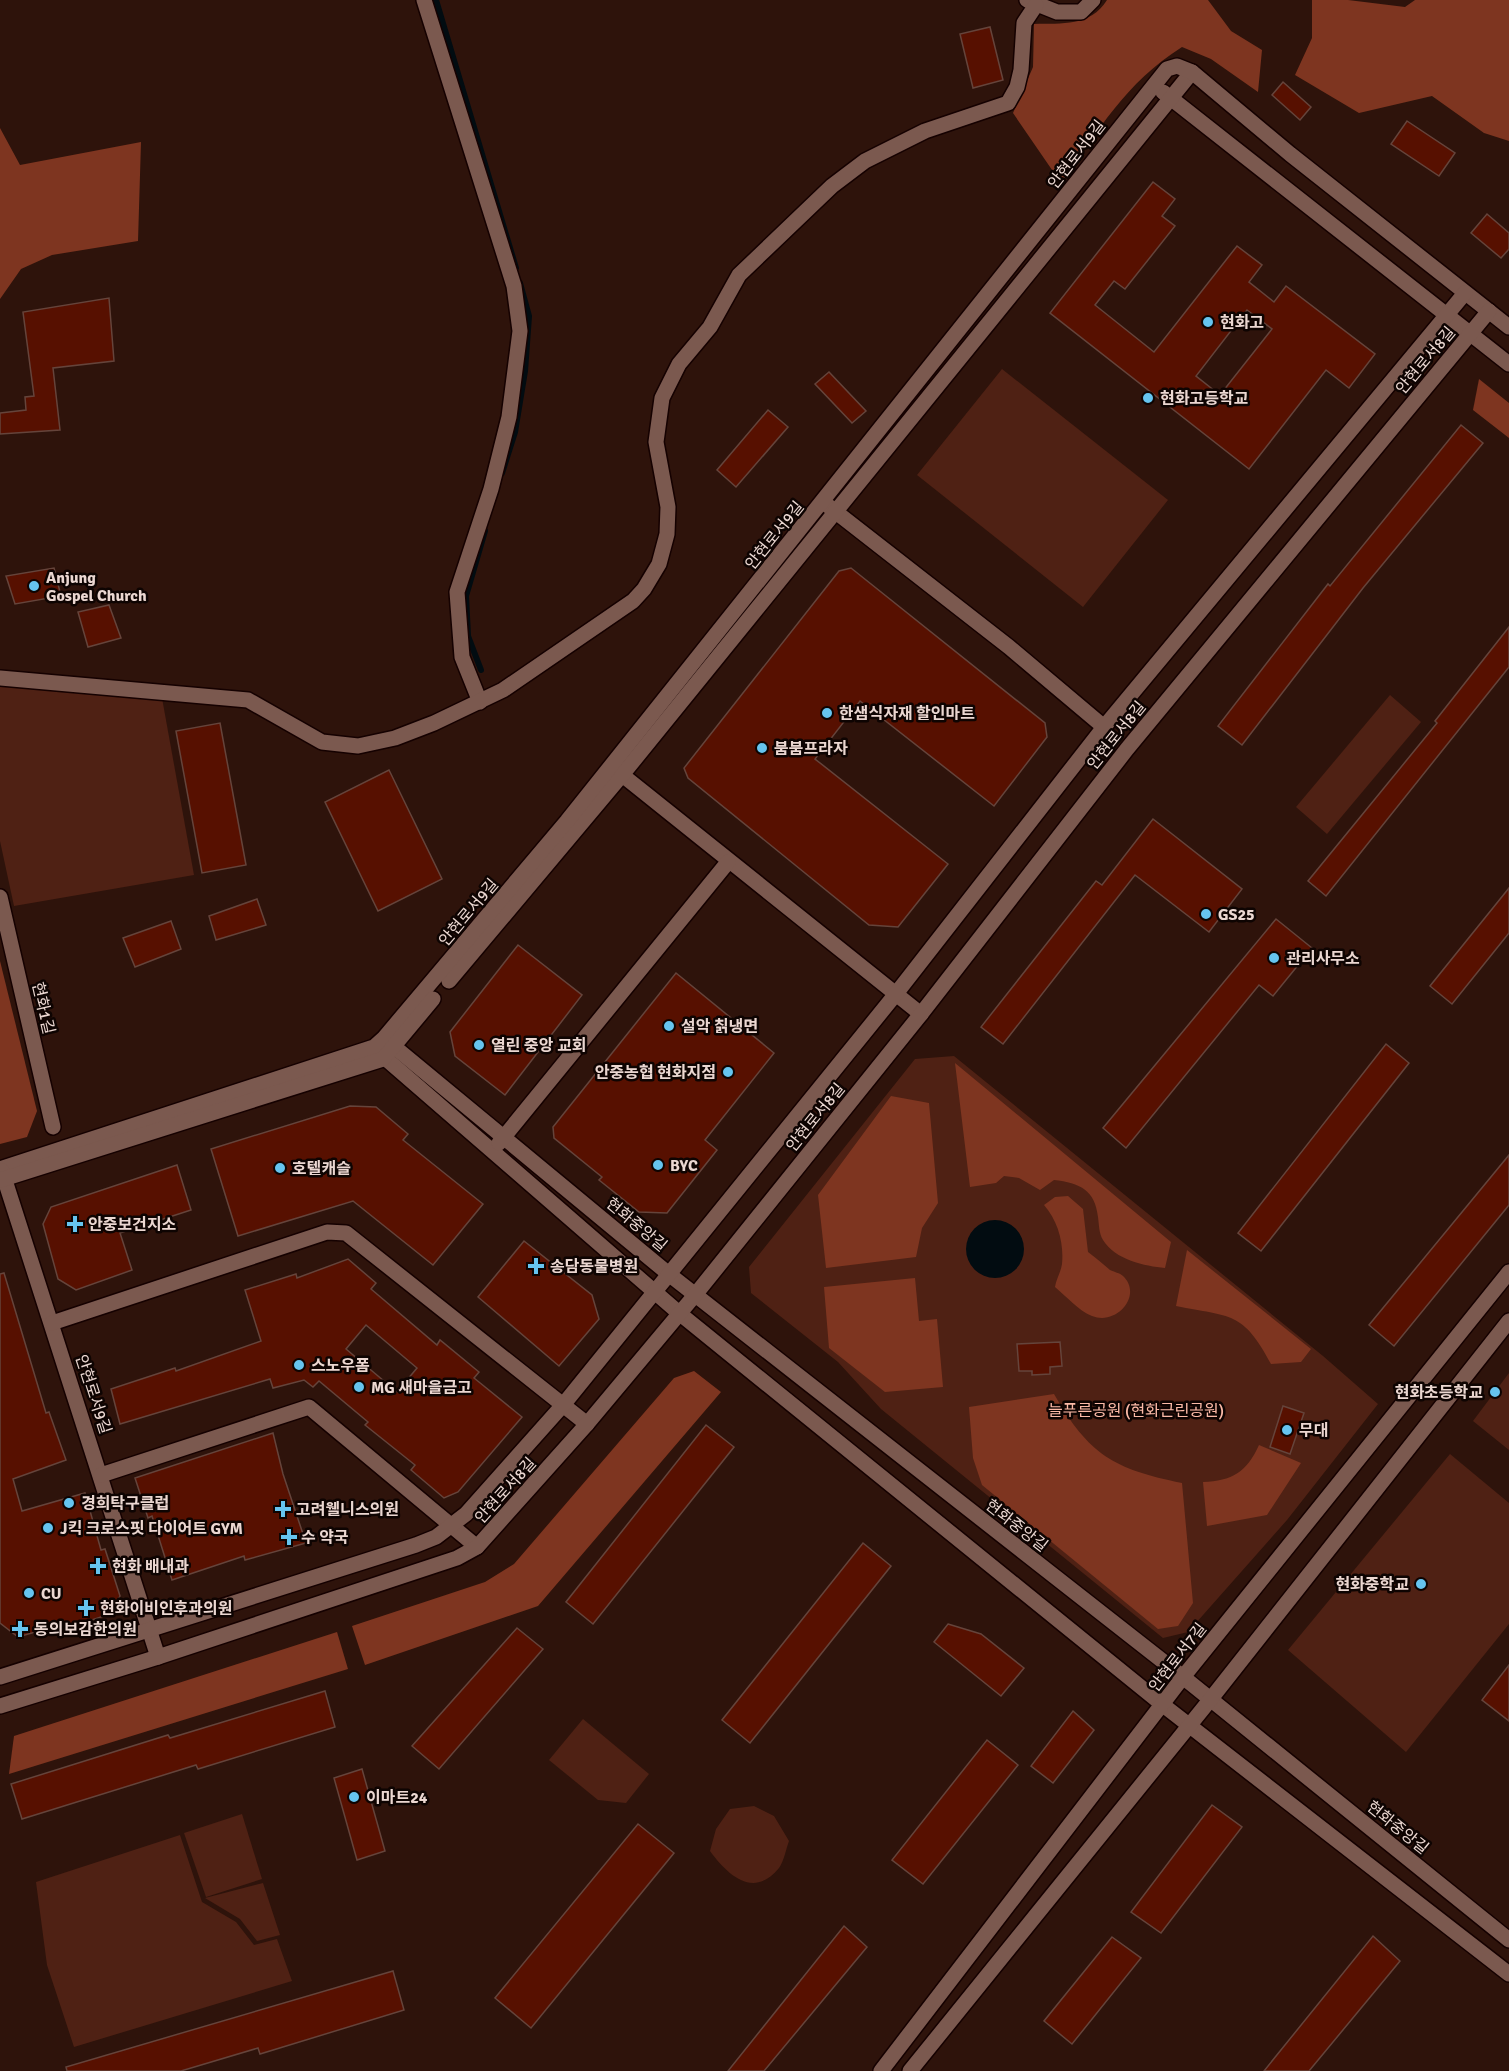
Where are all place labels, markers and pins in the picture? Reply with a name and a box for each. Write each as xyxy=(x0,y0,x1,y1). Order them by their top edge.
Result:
place label: 현화고 xyxy=(1220,313,1264,333)
marker: 현화고 xyxy=(1201,315,1215,329)
place label: 현화고등학교 xyxy=(1160,389,1249,409)
marker: 현화고등학교 xyxy=(1141,391,1155,405)
place label: Anjung Gospel Church xyxy=(46,568,147,606)
marker: Anjung Gospel Church xyxy=(27,579,41,593)
place label: 한샘식자재 할인마트 xyxy=(839,704,975,724)
marker: 한샘식자재 할인마트 xyxy=(820,706,834,720)
place label: 붐붐프라자 xyxy=(774,739,848,759)
marker: 붐붐프라자 xyxy=(755,741,769,755)
place label: GS25 xyxy=(1218,905,1255,925)
marker: GS25 xyxy=(1199,907,1213,921)
place label: 관리사무소 xyxy=(1286,949,1360,969)
marker: 관리사무소 xyxy=(1267,951,1281,965)
place label: 설악 칡냉면 xyxy=(681,1017,758,1037)
marker: 설악 칡냉면 xyxy=(662,1019,676,1033)
place label: 열린 중앙 교회 xyxy=(491,1036,586,1056)
marker: 열린 중앙 교회 xyxy=(472,1038,486,1052)
place label: 안중농협 현화지점 xyxy=(595,1063,716,1083)
marker: 안중농협 현화지점 xyxy=(721,1065,735,1079)
place label: BYC xyxy=(670,1156,698,1176)
marker: BYC xyxy=(651,1158,665,1172)
place label: 호텔캐슬 xyxy=(292,1159,351,1179)
marker: 호텔캐슬 xyxy=(273,1161,287,1175)
marker: 안중보건지소 xyxy=(66,1215,84,1233)
place label: 안중보건지소 xyxy=(88,1215,177,1235)
marker: 송담동물병원 xyxy=(527,1257,545,1275)
place label: 송담동물병원 xyxy=(550,1257,638,1277)
place label: 스노우폼 xyxy=(311,1356,370,1376)
marker: 스노우폼 xyxy=(292,1358,306,1372)
place label: MG 새마을금고 xyxy=(371,1378,472,1398)
marker: MG 새마을금고 xyxy=(352,1380,366,1394)
place label: 현화초등학교 xyxy=(1395,1383,1483,1403)
marker: 현화초등학교 xyxy=(1488,1385,1502,1399)
place label: 무대 xyxy=(1299,1421,1328,1441)
marker: 무대 xyxy=(1280,1423,1294,1437)
place label: 경희탁구클럽 xyxy=(81,1494,169,1514)
marker: 경희탁구클럽 xyxy=(62,1496,76,1510)
marker: 고려웰니스의원 xyxy=(274,1500,292,1518)
place label: 고려웰니스의원 xyxy=(296,1500,399,1520)
place label: J킥 크로스핏 다이어트 GYM xyxy=(60,1519,243,1539)
marker: J킥 크로스핏 다이어트 GYM xyxy=(41,1521,55,1535)
place label: 수 약국 xyxy=(301,1528,349,1548)
marker: 수 약국 xyxy=(282,1530,296,1544)
marker: 현화 배내과 xyxy=(89,1557,107,1575)
place label: 현화 배내과 xyxy=(112,1557,189,1577)
place label: 현화중학교 xyxy=(1335,1575,1409,1595)
marker: 현화중학교 xyxy=(1414,1577,1428,1591)
place label: CU xyxy=(41,1584,62,1604)
marker: CU xyxy=(22,1586,36,1600)
marker: 현화이비인후과의원 xyxy=(77,1599,95,1617)
place label: 현화이비인후과의원 xyxy=(100,1599,232,1619)
marker: 동의보감한의원 xyxy=(11,1620,29,1638)
place label: 동의보감한의원 xyxy=(34,1620,137,1640)
place label: 이마트24 xyxy=(366,1788,428,1808)
marker: 이마트24 xyxy=(347,1790,361,1804)

